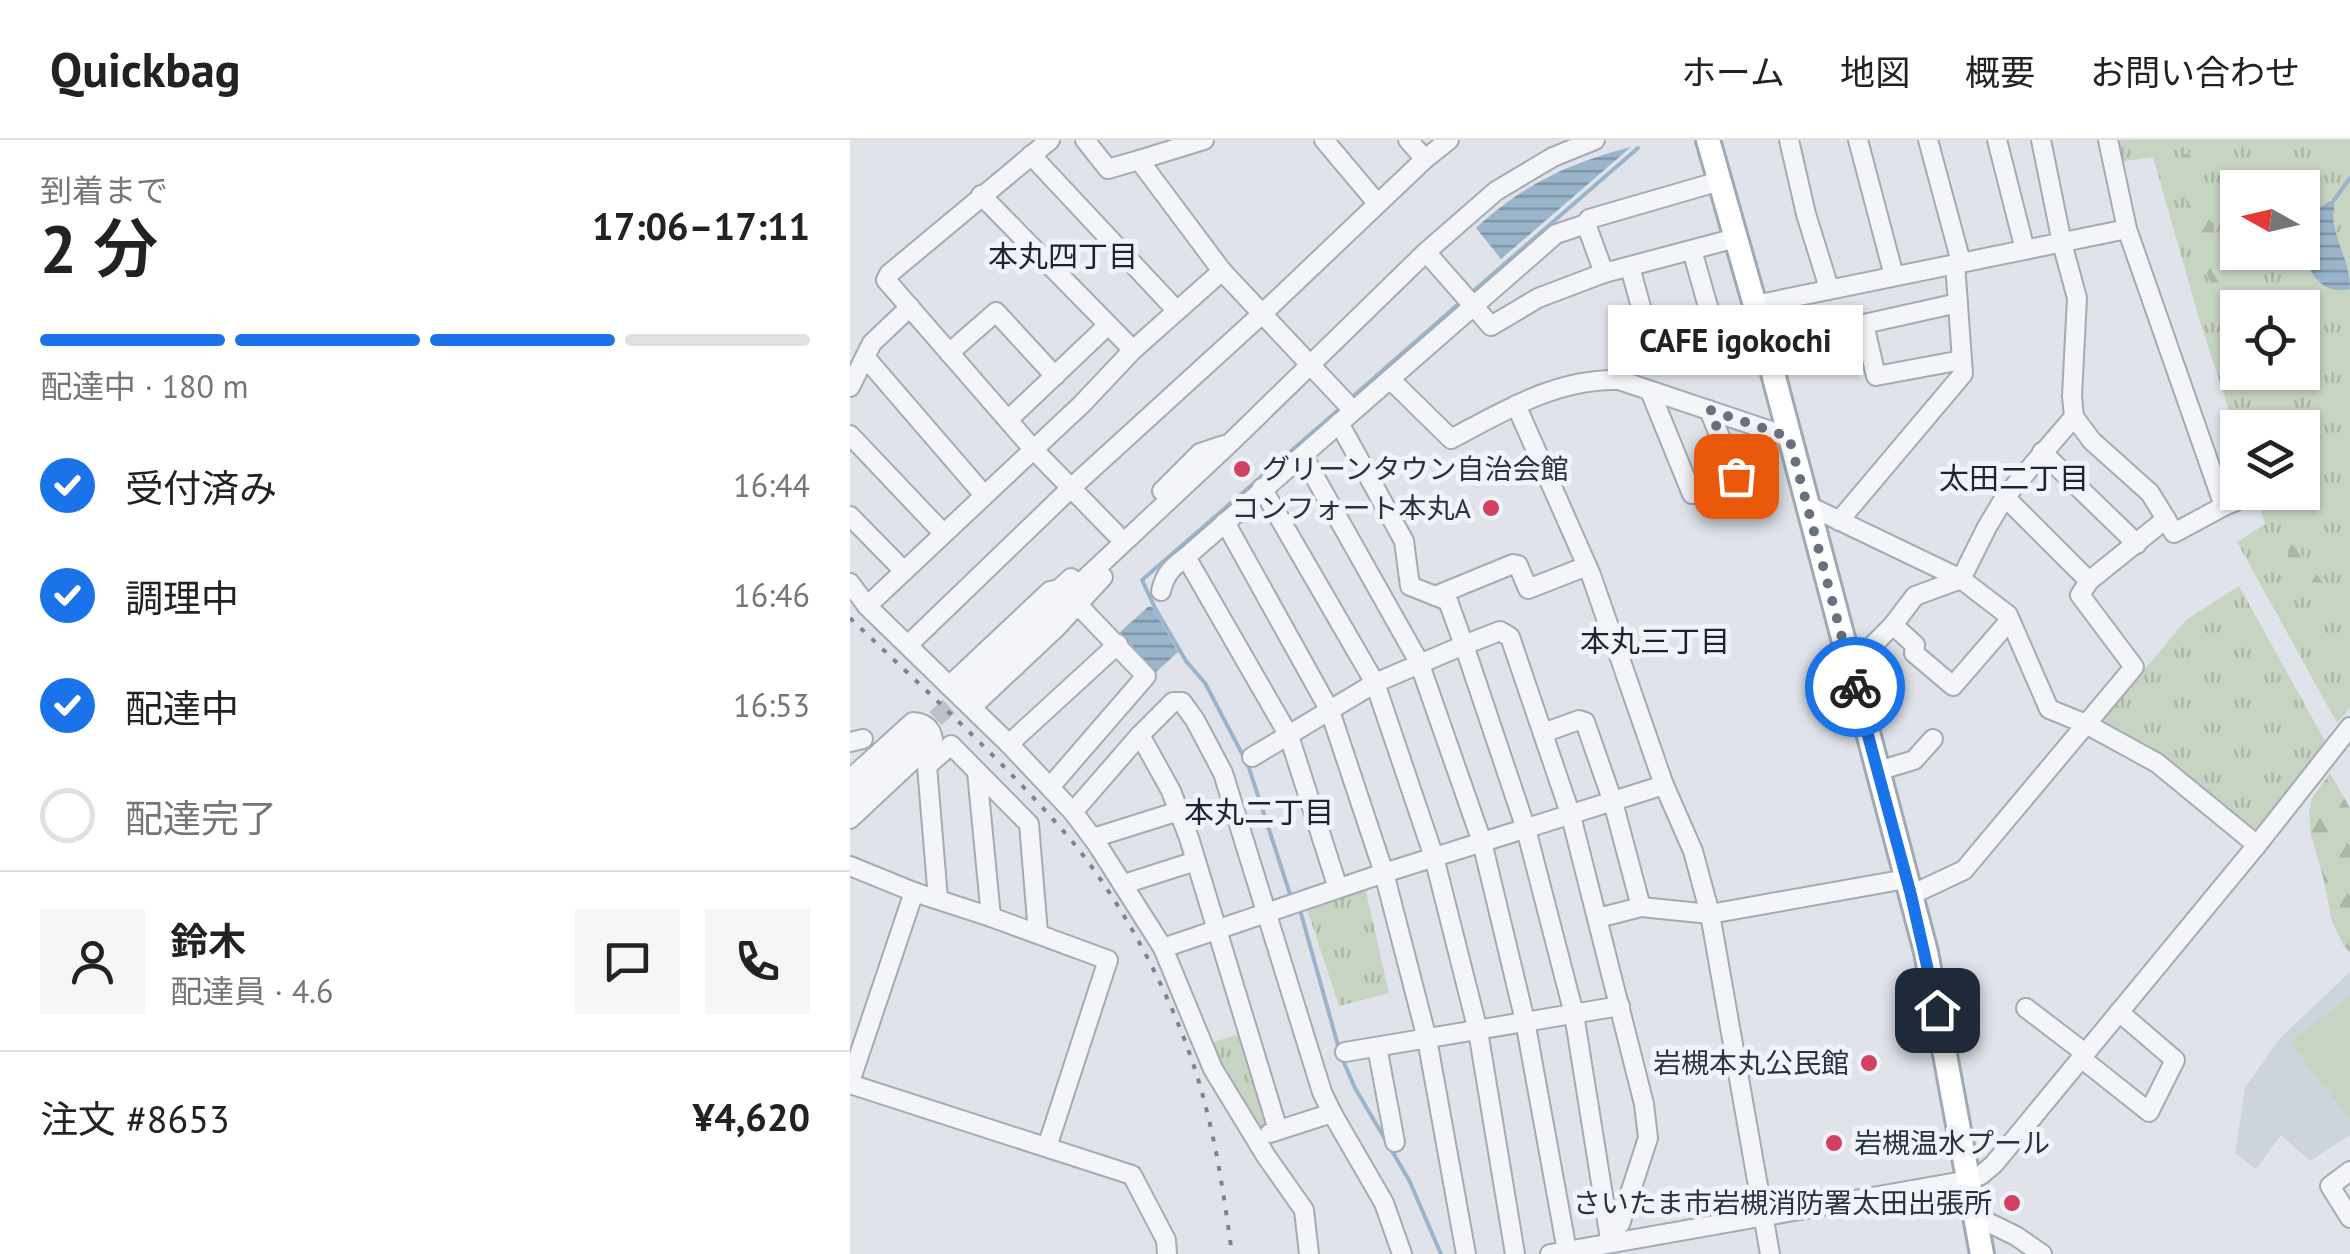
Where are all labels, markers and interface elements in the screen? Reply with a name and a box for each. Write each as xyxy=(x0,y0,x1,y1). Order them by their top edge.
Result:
text: Quickbag xyxy=(50,38,241,100)
text: ホーム xyxy=(1681,49,1785,95)
text: 地図 xyxy=(1840,49,1910,95)
text: 概要 xyxy=(1965,49,2035,95)
text: お問い合わせ xyxy=(2090,49,2300,95)
text: 到着まで xyxy=(40,169,168,211)
north arrow xyxy=(2220,170,2320,270)
map controls xyxy=(2220,170,2320,510)
text: 17:06–17:11 xyxy=(592,201,810,250)
text: 2 分 xyxy=(40,206,158,290)
district label: 本丸四丁目 xyxy=(988,236,1138,275)
button: locate xyxy=(2220,290,2320,390)
callout: CAFE igokochi xyxy=(1608,306,1864,376)
text: CAFE igokochi xyxy=(1639,319,1832,361)
text: 配達中 · 180 m xyxy=(40,365,248,407)
button: layers xyxy=(2220,410,2320,510)
pin xyxy=(1694,434,1779,519)
icon: bag xyxy=(1709,449,1764,504)
place label: グリーンタウン自治会館 xyxy=(1262,450,1569,487)
icon: check xyxy=(40,458,95,513)
marker: グリーンタウン自治会館 xyxy=(1231,458,1253,480)
district label: 太田二丁目 xyxy=(1939,458,2089,497)
text: 受付済み xyxy=(125,463,277,512)
text: 16:44 xyxy=(733,464,810,506)
place label: コンフォート本丸A xyxy=(1231,489,1472,526)
marker: コンフォート本丸A xyxy=(1480,497,1502,519)
icon: check xyxy=(40,568,95,623)
text: 調理中 xyxy=(125,573,239,622)
text: 16:46 xyxy=(733,574,810,616)
district label: 本丸三丁目 xyxy=(1580,621,1730,660)
courier xyxy=(1805,637,1905,737)
icon: bike xyxy=(1828,660,1883,715)
icon: check xyxy=(40,678,95,733)
text: 配達中 xyxy=(125,683,239,732)
text: 16:53 xyxy=(733,684,810,726)
district label: 本丸二丁目 xyxy=(1184,792,1334,831)
text: 配達完了 xyxy=(125,793,277,842)
button: person xyxy=(40,909,145,1014)
button: chat xyxy=(575,909,680,1014)
button: phone xyxy=(705,909,810,1014)
text: 鈴木 xyxy=(170,916,246,965)
pin xyxy=(1895,968,1980,1053)
text: 配達員 · 4.6 xyxy=(170,970,333,1012)
icon: home xyxy=(1910,983,1965,1038)
place label: 岩槻本丸公民館 xyxy=(1653,1044,1849,1081)
marker: 岩槻本丸公民館 xyxy=(1858,1052,1880,1074)
text: ¥4,620 xyxy=(693,1092,810,1141)
text: 注文 #8653 xyxy=(40,1094,230,1143)
place label: 岩槻温水プール xyxy=(1854,1124,2050,1161)
marker: 岩槻温水プール xyxy=(1823,1132,1845,1154)
place label: さいたま市岩槻消防署太田出張所 xyxy=(1573,1184,1992,1221)
marker: さいたま市岩槻消防署太田出張所 xyxy=(2001,1192,2023,1214)

